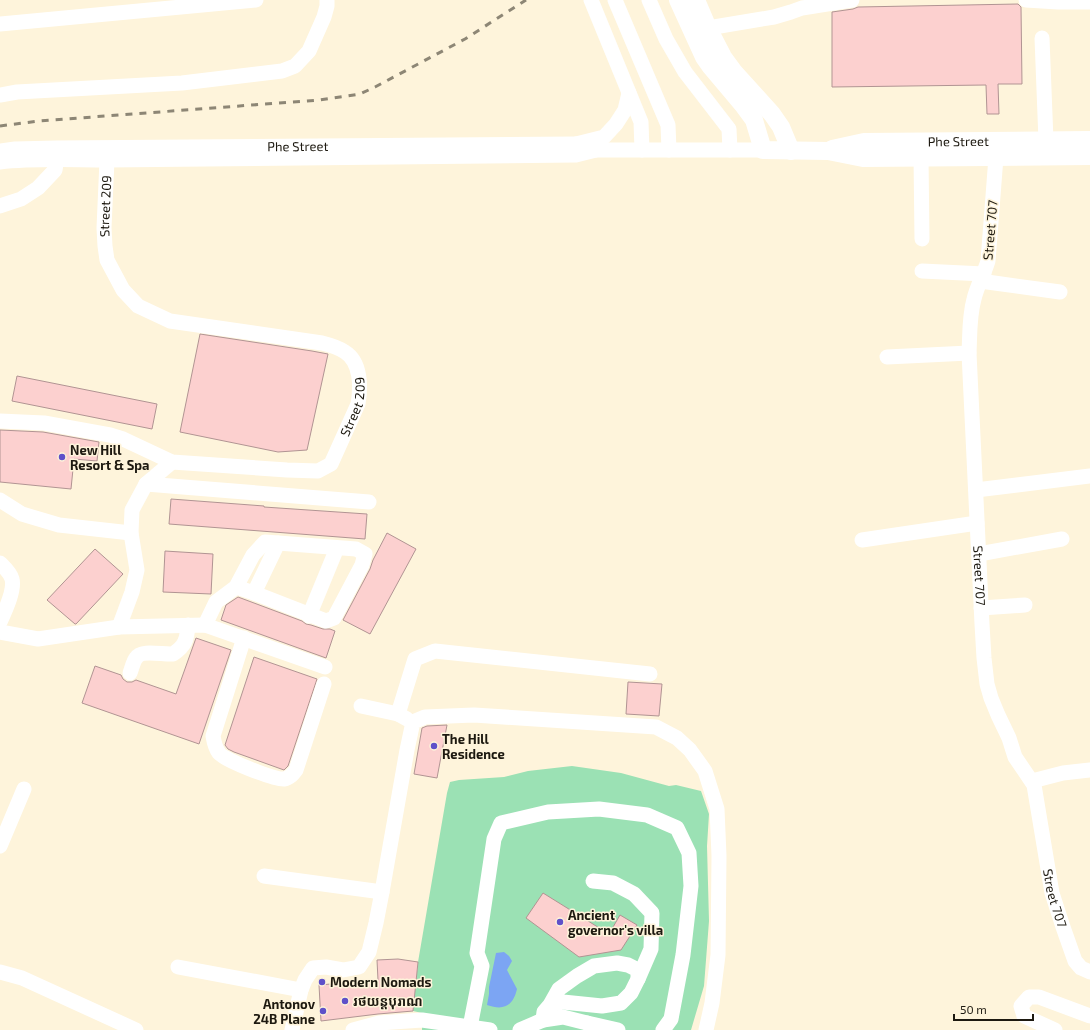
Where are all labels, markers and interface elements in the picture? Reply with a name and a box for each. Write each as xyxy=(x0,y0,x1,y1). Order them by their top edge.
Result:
street label: Phe Street xyxy=(928,133,989,149)
street label: Phe Street xyxy=(267,138,329,154)
street label: Street 209 xyxy=(96,175,114,237)
street label: Street 707 xyxy=(979,199,1001,261)
street label: Street 209 xyxy=(337,376,368,439)
place label: New Hill Resort & Spa xyxy=(70,442,150,473)
marker: New Hill Resort & Spa xyxy=(57,452,67,462)
street label: Street 707 xyxy=(970,545,989,606)
place label: The Hill Residence xyxy=(442,731,505,762)
marker: The Hill Residence xyxy=(429,741,439,751)
street label: Street 707 xyxy=(1040,867,1071,930)
place label: Ancient governor's villa xyxy=(568,907,663,938)
marker: Ancient governor's villa xyxy=(555,917,565,927)
place label: Modern Nomads xyxy=(330,974,432,990)
marker: Modern Nomads xyxy=(317,977,327,987)
place label: រថយន្តបុរាណ xyxy=(353,993,423,1010)
place label: Antonov 24B Plane xyxy=(253,996,316,1027)
marker: រថយន្តបុរាណ xyxy=(340,996,350,1006)
scale bar xyxy=(954,996,1033,1022)
text: 50 m xyxy=(960,1002,987,1016)
marker: Antonov 24B Plane xyxy=(318,1006,328,1016)

